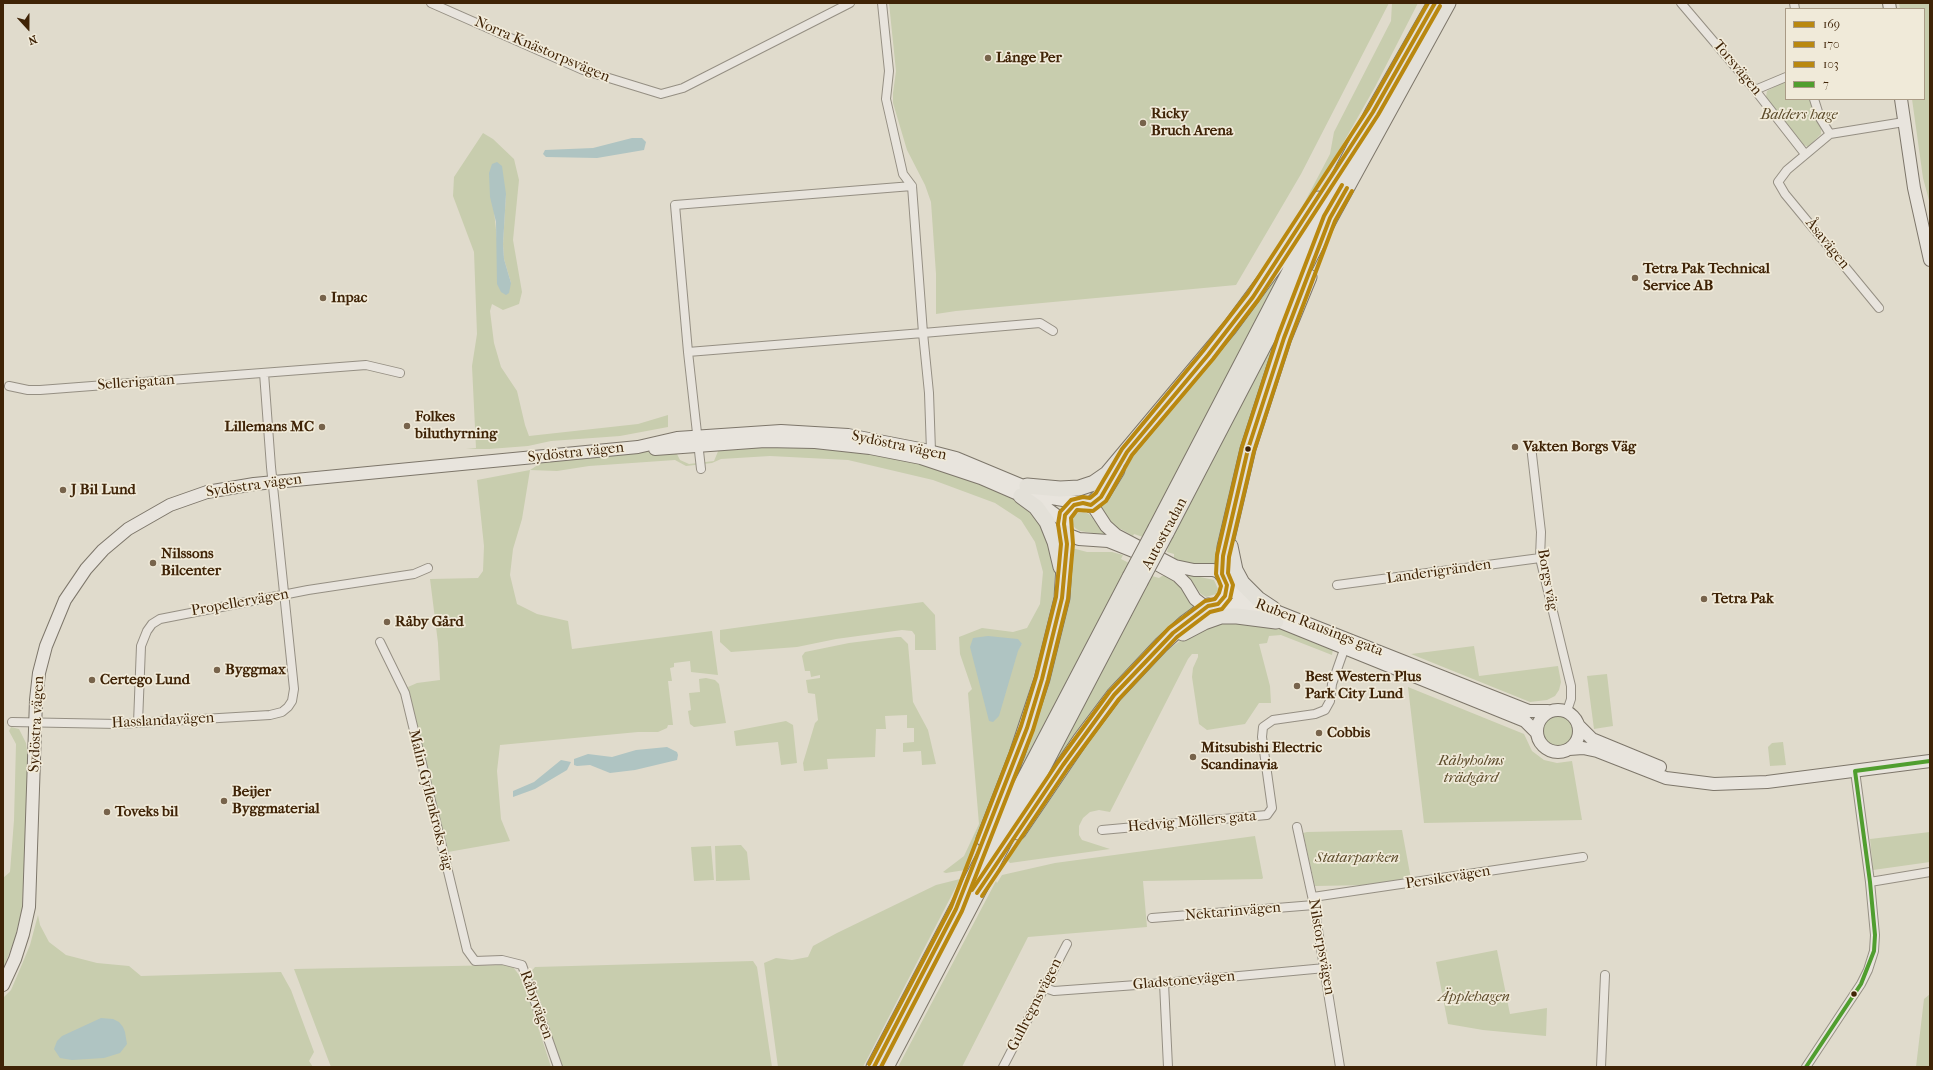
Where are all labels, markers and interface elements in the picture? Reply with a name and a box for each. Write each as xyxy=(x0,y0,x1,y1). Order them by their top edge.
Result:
north arrow xyxy=(8,8,48,48)
legend xyxy=(1785,8,1925,100)
street label: Norra Knästorpsvägen xyxy=(472,13,612,87)
text: 169 xyxy=(1823,17,1840,31)
text: N xyxy=(26,32,39,47)
street label: Torsvägen xyxy=(1709,37,1765,99)
text: 170 xyxy=(1823,37,1840,51)
place label: Långe Per xyxy=(996,49,1062,67)
marker: Långe Per xyxy=(983,53,993,63)
text: 103 xyxy=(1823,57,1839,71)
text: 7 xyxy=(1823,77,1829,91)
place label: Ricky Bruch Arena xyxy=(1151,105,1233,140)
park label: Balders hage xyxy=(1761,106,1837,124)
marker: Ricky Bruch Arena xyxy=(1138,118,1148,128)
street label: Åsavägen xyxy=(1801,215,1853,273)
place label: Tetra Pak Technical Service AB xyxy=(1643,260,1770,295)
marker: Tetra Pak Technical Service AB xyxy=(1630,273,1640,283)
place label: Inpac xyxy=(331,289,367,307)
marker: Inpac xyxy=(318,293,328,303)
street label: Sellerigatan xyxy=(97,371,175,395)
place label: Folkes biluthyrning xyxy=(415,408,497,443)
place label: Lillemans MC xyxy=(224,418,314,436)
marker: Folkes biluthyrning xyxy=(402,421,412,431)
marker: Lillemans MC xyxy=(317,422,327,432)
street label: Sydöstra vägen xyxy=(850,427,948,465)
place label: Vakten Borgs Väg xyxy=(1523,438,1636,456)
street label: Sydöstra vägen xyxy=(527,439,625,467)
marker: Vakten Borgs Väg xyxy=(1510,442,1520,452)
unlabelled marker xyxy=(1243,444,1253,454)
street label: Sydöstra vägen xyxy=(205,470,303,502)
place label: J Bil Lund xyxy=(71,481,136,499)
marker: J Bil Lund xyxy=(58,485,68,495)
street label: Autostradan xyxy=(1139,495,1191,573)
place label: Nilssons Bilcenter xyxy=(161,545,221,580)
street label: Borgs väg xyxy=(1533,548,1561,612)
street label: Landerigränden xyxy=(1386,556,1492,588)
marker: Nilssons Bilcenter xyxy=(148,558,158,568)
street label: Propellervägen xyxy=(190,586,290,620)
place label: Tetra Pak xyxy=(1712,590,1774,608)
marker: Tetra Pak xyxy=(1699,594,1709,604)
street label: Ruben Rausings gata xyxy=(1253,595,1385,661)
place label: Råby Gård xyxy=(395,613,464,631)
marker: Råby Gård xyxy=(382,617,392,627)
place label: Byggmax xyxy=(225,661,286,679)
marker: Byggmax xyxy=(212,665,222,675)
place label: Best Western Plus Park City Lund xyxy=(1305,668,1421,703)
place label: Certego Lund xyxy=(100,671,190,689)
street label: Sydöstra vägen xyxy=(25,675,49,773)
marker: Certego Lund xyxy=(87,675,97,685)
marker: Best Western Plus Park City Lund xyxy=(1292,681,1302,691)
street label: Hasslandavägen xyxy=(111,709,215,733)
place label: Cobbis xyxy=(1327,724,1370,742)
street label: Malin Gyllenkroks väg xyxy=(404,728,456,872)
marker: Cobbis xyxy=(1314,728,1324,738)
place label: Mitsubishi Electric Scandinavia xyxy=(1201,739,1322,774)
marker: Mitsubishi Electric Scandinavia xyxy=(1188,752,1198,762)
park label: Råbyholms trädgård xyxy=(1438,752,1504,787)
place label: Beijer Byggmaterial xyxy=(232,783,320,818)
marker: Beijer Byggmaterial xyxy=(219,796,229,806)
place label: Toveks bil xyxy=(115,803,178,821)
marker: Toveks bil xyxy=(102,807,112,817)
street label: Hedvig Möllers gata xyxy=(1127,807,1257,837)
park label: Statarparken xyxy=(1315,849,1399,867)
street label: Persikevägen xyxy=(1404,862,1492,894)
street label: Nilstorpsvägen xyxy=(1304,898,1338,996)
street label: Nektarinvägen xyxy=(1184,899,1282,925)
street label: Gullregnsvägen xyxy=(1004,956,1066,1054)
street label: Råbyvägen xyxy=(515,968,557,1042)
street label: Gladstonevägen xyxy=(1132,968,1236,994)
park label: Äpplehagen xyxy=(1438,988,1510,1006)
unlabelled marker xyxy=(1849,989,1859,999)

